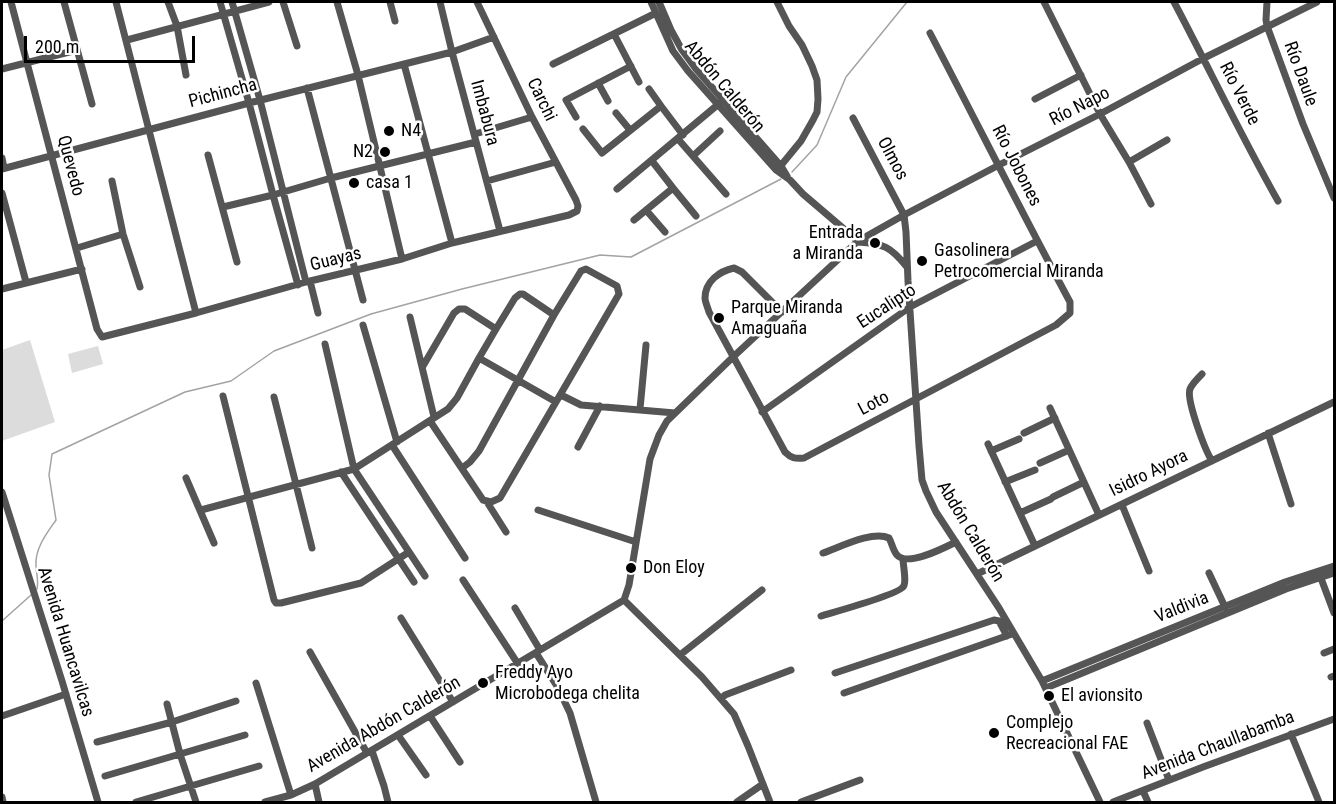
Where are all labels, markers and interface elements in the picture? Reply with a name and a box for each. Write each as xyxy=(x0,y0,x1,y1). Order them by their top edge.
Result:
scale bar xyxy=(27,24,198,62)
text: 200 m xyxy=(35,36,79,57)
street label: Abdón Calderón xyxy=(679,37,769,137)
street label: Río Daule xyxy=(1278,39,1322,109)
street label: Río Verde xyxy=(1214,59,1264,129)
street label: Pichincha xyxy=(187,75,259,113)
street label: Carchi xyxy=(521,75,561,125)
street label: Imbabura xyxy=(465,78,503,148)
street label: Río Napo xyxy=(1046,83,1114,131)
place label: N4 xyxy=(401,120,421,142)
street label: Río Jobones xyxy=(986,122,1046,210)
marker: N4 xyxy=(382,124,396,138)
street label: Quevedo xyxy=(52,133,88,199)
street label: Olmos xyxy=(872,134,912,184)
place label: N2 xyxy=(353,141,373,163)
marker: N2 xyxy=(378,145,392,159)
place label: casa 1 xyxy=(366,172,413,194)
marker: casa 1 xyxy=(347,176,361,190)
place label: Entrada a Miranda xyxy=(792,222,863,264)
marker: Entrada a Miranda xyxy=(868,236,882,250)
place label: Gasolinera Petrocomercial Miranda xyxy=(934,240,1104,282)
street label: Guayas xyxy=(308,243,364,277)
marker: Gasolinera Petrocomercial Miranda xyxy=(915,254,929,268)
street label: Eucalipto xyxy=(854,280,920,334)
place label: Parque Miranda Amaguaña xyxy=(731,297,843,340)
marker: Parque Miranda Amaguaña xyxy=(712,311,726,325)
street label: Loto xyxy=(855,387,893,421)
street label: Isidro Ayora xyxy=(1106,446,1192,502)
street label: Abdón Calderón xyxy=(932,478,1008,586)
place label: Don Eloy xyxy=(643,557,705,579)
marker: Don Eloy xyxy=(624,561,638,575)
street label: Avenida Huancavilcas xyxy=(32,564,98,720)
street label: Valdivia xyxy=(1152,588,1212,628)
place label: Freddy Ayo Microbodega chelita xyxy=(495,662,640,704)
street label: Avenida Abdón Calderón xyxy=(303,672,465,778)
marker: Freddy Ayo Microbodega chelita xyxy=(476,676,490,690)
place label: El avionsito xyxy=(1061,685,1143,707)
marker: El avionsito xyxy=(1042,689,1056,703)
street label: Avenida Chaullabamba xyxy=(1138,707,1298,785)
place label: Complejo Recreacional FAE xyxy=(1006,712,1128,754)
marker: Complejo Recreacional FAE xyxy=(987,726,1001,740)

